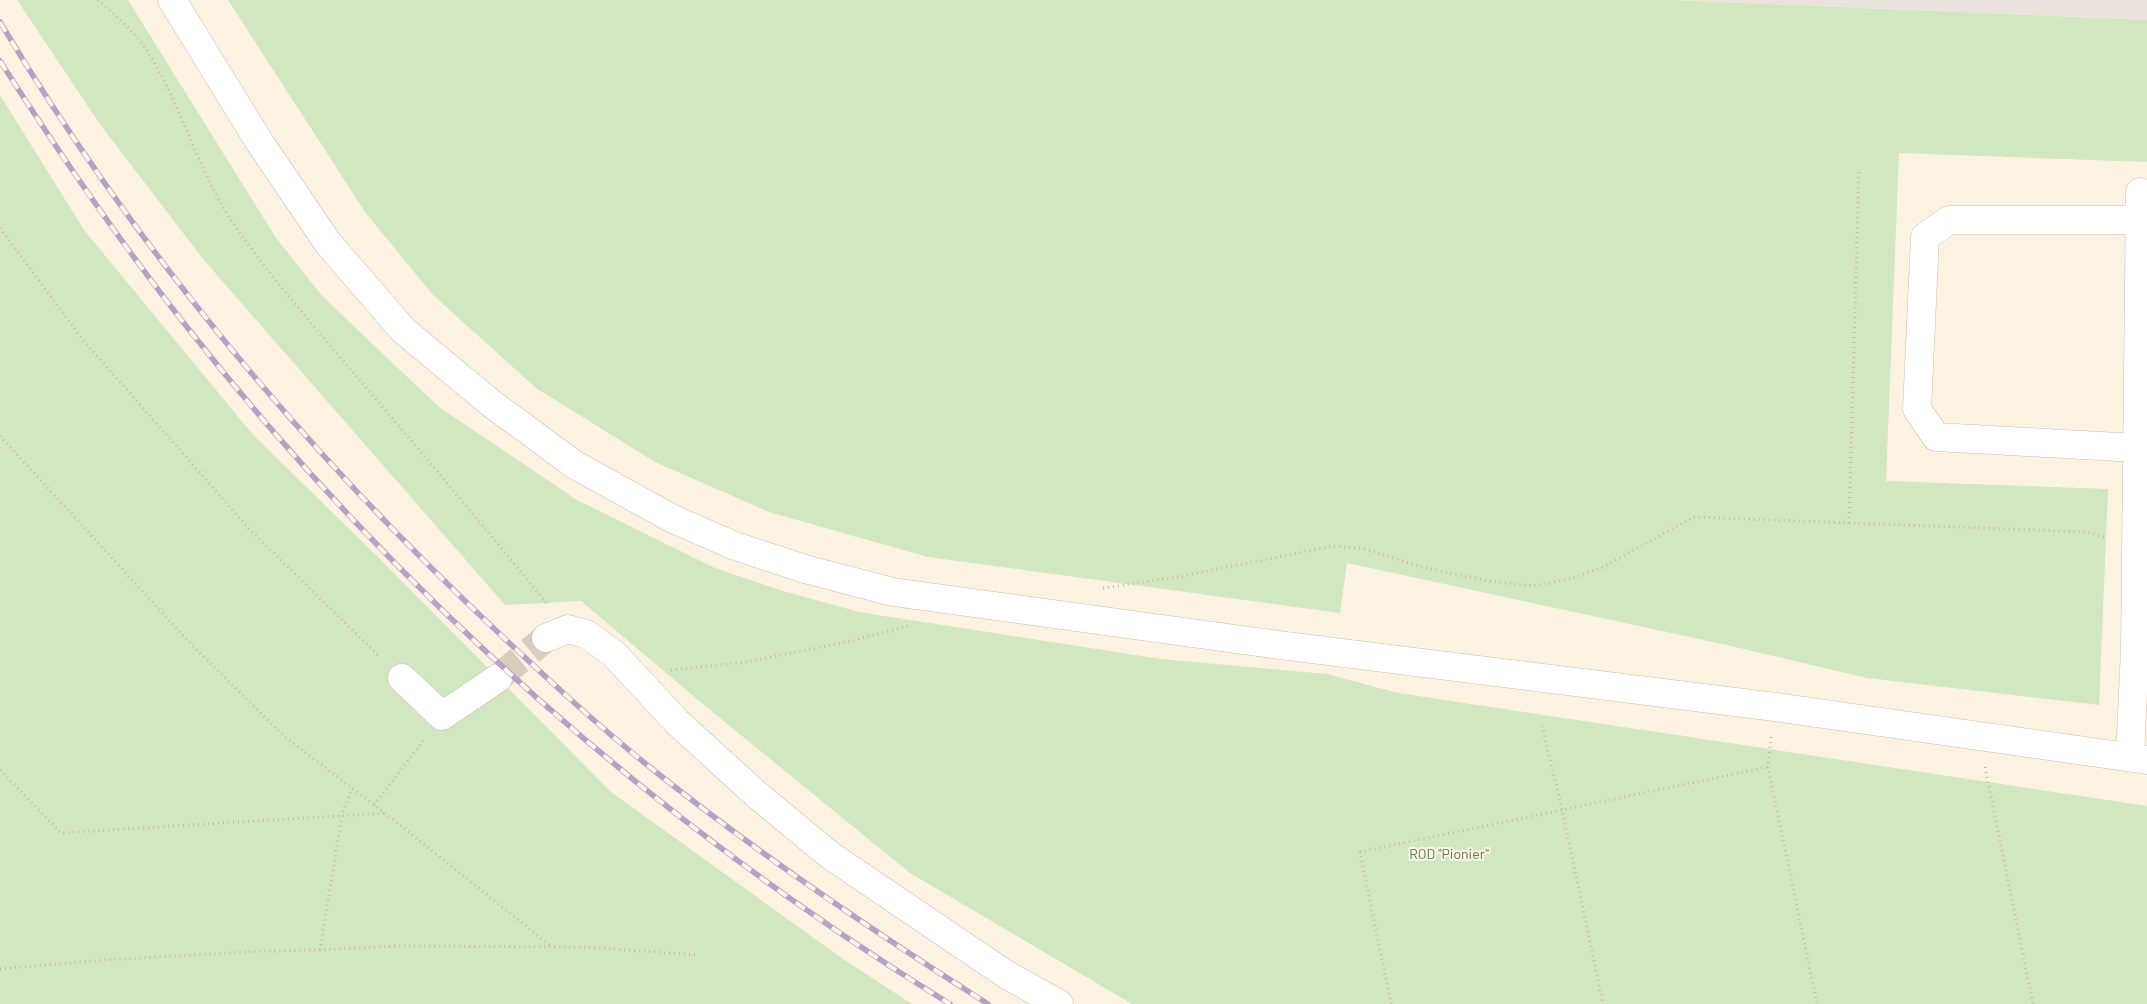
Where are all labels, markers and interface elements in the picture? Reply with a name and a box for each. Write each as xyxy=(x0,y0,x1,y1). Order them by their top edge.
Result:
park label: ROD "Pionier" xyxy=(1409,846,1489,862)

